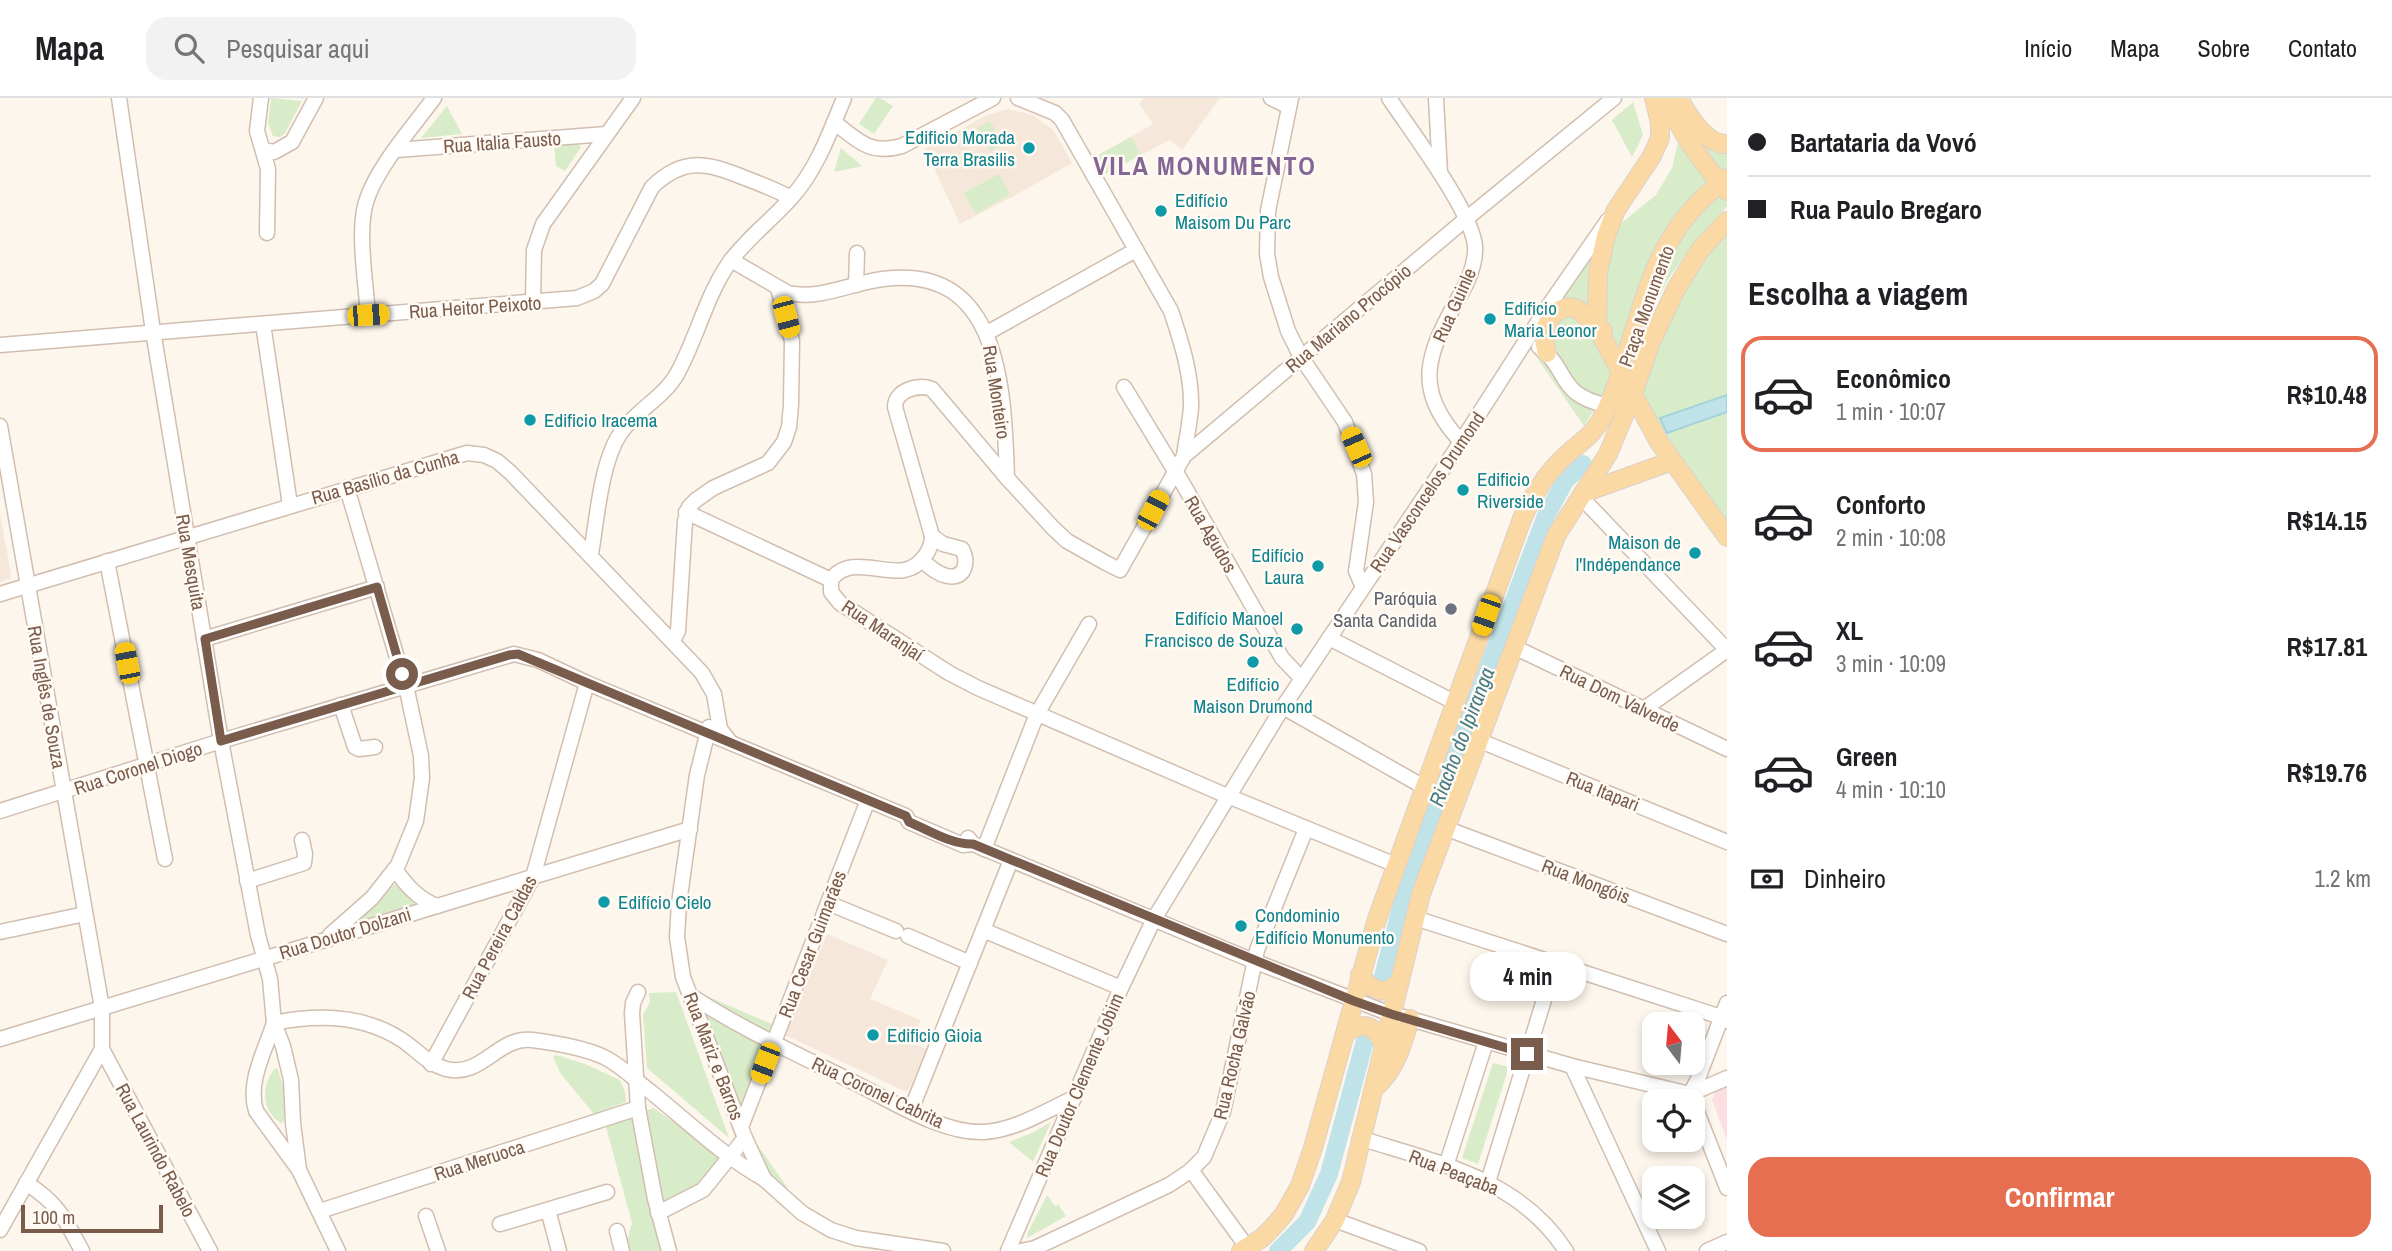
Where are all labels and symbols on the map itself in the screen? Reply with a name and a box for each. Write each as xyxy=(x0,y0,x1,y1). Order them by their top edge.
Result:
place label: Edificio Morada Terra Brasilis xyxy=(905,124,1015,172)
street label: Rua Italia Fausto xyxy=(442,125,562,159)
marker: Edificio Morada Terra Brasilis xyxy=(1021,140,1037,156)
district label: VILA MONUMENTO xyxy=(1093,148,1317,183)
place label: Edifício Maisom Du Parc xyxy=(1175,187,1291,235)
marker: Edifício Maisom Du Parc xyxy=(1153,203,1169,219)
street label: Praça Monumento xyxy=(1612,242,1680,370)
street label: Rua Mariano Procópio xyxy=(1280,258,1416,378)
street label: Rua Guinle xyxy=(1426,264,1482,346)
street label: Rua Heitor Peixoto xyxy=(408,289,542,325)
car xyxy=(771,294,802,340)
place label: Edificio Maria Leonor xyxy=(1504,295,1597,343)
car xyxy=(347,303,390,327)
marker: Edificio Maria Leonor xyxy=(1482,311,1498,327)
street label: Rua Monteiro xyxy=(977,343,1017,441)
place label: Edificio Iracema xyxy=(544,407,658,433)
street label: Rua Vasconcelos Drumond xyxy=(1364,407,1490,577)
marker: Edificio Iracema xyxy=(522,412,538,428)
car xyxy=(1338,424,1375,470)
street label: Rua Basílio da Cunha xyxy=(308,443,462,511)
place label: Edificio Riverside xyxy=(1477,466,1544,514)
marker: Edificio Riverside xyxy=(1455,482,1471,498)
car xyxy=(1134,487,1173,533)
street label: Rua Agudos xyxy=(1179,491,1244,577)
street label: Rua Mesquita xyxy=(170,512,212,612)
place label: Maison de l'Indépendance xyxy=(1576,529,1681,577)
place label: Edifício Laura xyxy=(1251,542,1304,590)
marker: Maison de l'Indépendance xyxy=(1687,545,1703,561)
marker: Edifício Laura xyxy=(1310,558,1326,574)
place label: Paróquia Santa Candida xyxy=(1333,585,1437,633)
car xyxy=(1470,592,1503,638)
street label: Rua Maranjaí xyxy=(837,593,930,667)
marker: Paróquia Santa Candida xyxy=(1443,601,1459,617)
place label: Edifício Manoel Francisco de Souza xyxy=(1144,605,1283,653)
marker: Edifício Manoel Francisco de Souza xyxy=(1289,621,1305,637)
street label: Rua Inglês de Souza xyxy=(22,624,72,771)
car xyxy=(113,640,142,686)
marker: Edifício Maison Drumond xyxy=(1245,654,1261,670)
route start xyxy=(386,658,418,690)
street label: Rua Dom Valverde xyxy=(1556,658,1684,738)
water label: Riacho do Ipiranga xyxy=(1422,663,1501,810)
place label: Edifício Maison Drumond xyxy=(1193,671,1313,719)
street label: Rua Coronel Diogo xyxy=(71,735,205,801)
street label: Rua Itapari xyxy=(1562,765,1644,817)
street label: Rua Mongóis xyxy=(1538,852,1634,910)
street label: Rua Cesar Guimarães xyxy=(772,866,852,1021)
street label: Rua Pereira Caldas xyxy=(455,870,543,1004)
place label: Edifício Cielo xyxy=(618,889,712,915)
marker: Edifício Cielo xyxy=(596,894,612,910)
street label: Rua Doutor Dolzani xyxy=(276,901,414,965)
place label: Condominio Edifício Monumento xyxy=(1255,902,1394,950)
marker: Condominio Edifício Monumento xyxy=(1233,918,1249,934)
callout: 4 min xyxy=(1469,953,1585,1002)
street label: Rua Mariz e Barros xyxy=(678,988,750,1124)
street label: Rua Rocha Galvão xyxy=(1207,988,1261,1122)
street label: Rua Doutor Clemente Jobim xyxy=(1028,989,1130,1181)
north arrow xyxy=(1642,1012,1704,1074)
place label: Edificio Gioia xyxy=(887,1022,983,1048)
marker: Edificio Gioia xyxy=(865,1027,881,1043)
route end xyxy=(1511,1038,1543,1070)
car xyxy=(748,1040,783,1086)
street label: Rua Coronel Cabrita xyxy=(808,1050,949,1134)
street label: Rua Laurindo Rabelo xyxy=(110,1079,202,1221)
street label: Rua Meruoca xyxy=(431,1133,528,1187)
street label: Rua Peaçaba xyxy=(1405,1143,1503,1201)
scale bar xyxy=(21,1202,163,1234)

